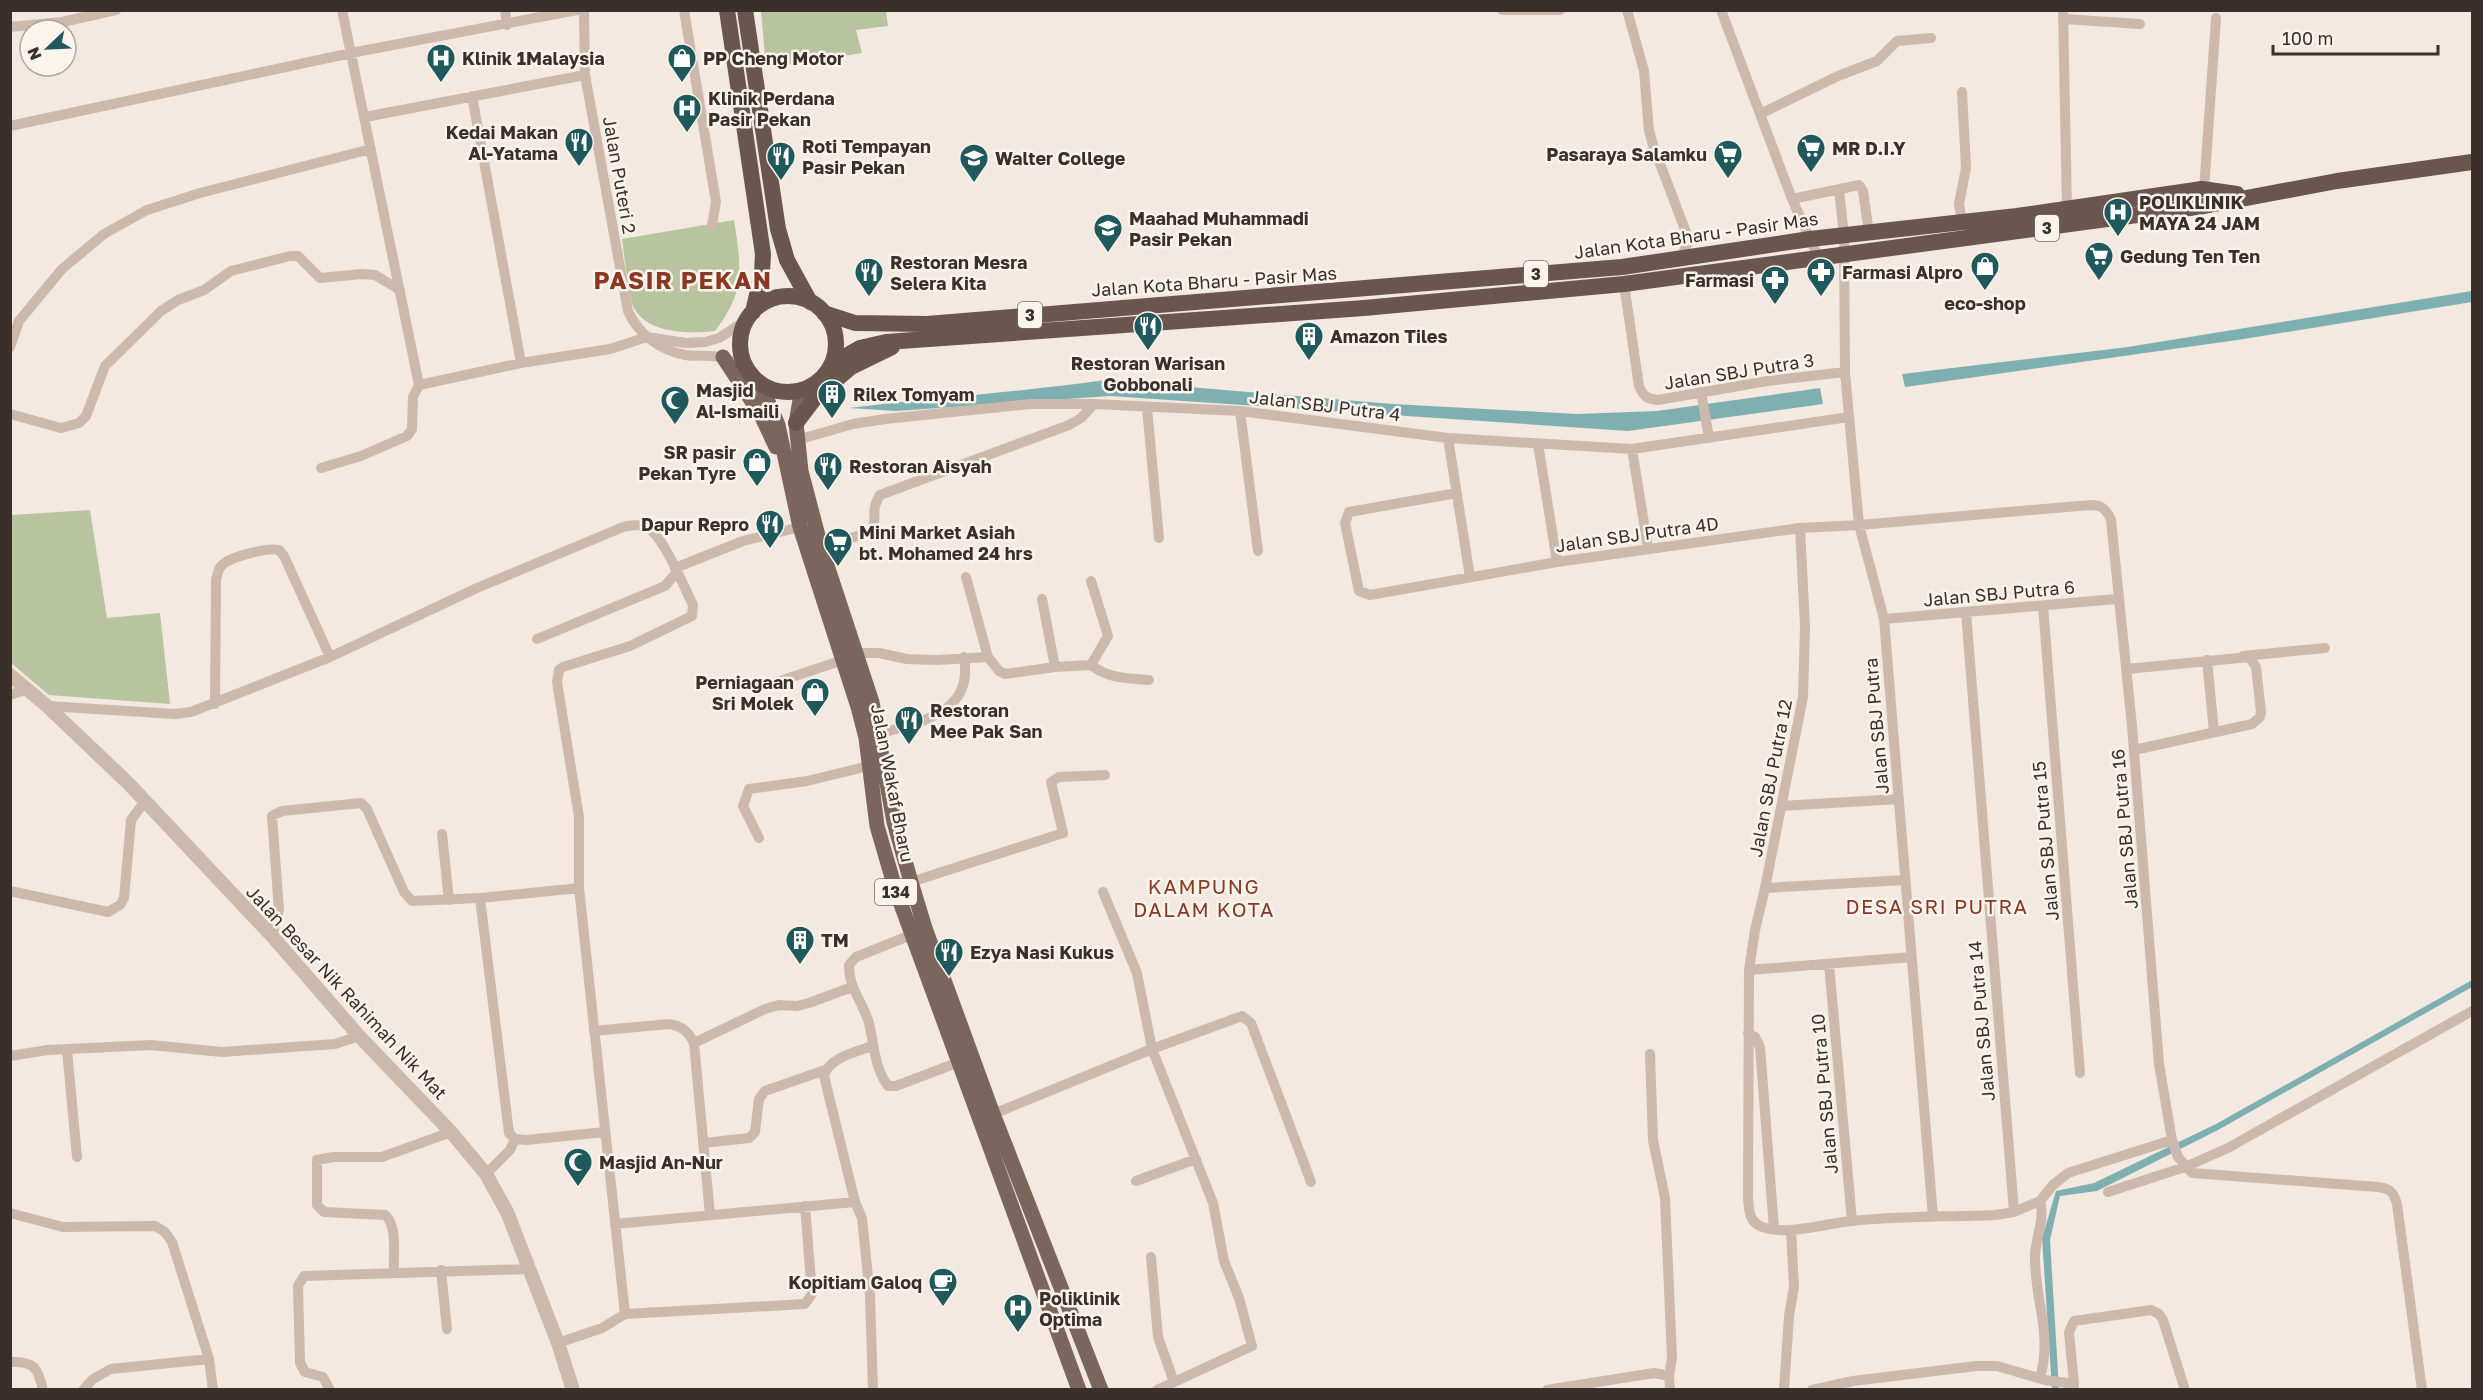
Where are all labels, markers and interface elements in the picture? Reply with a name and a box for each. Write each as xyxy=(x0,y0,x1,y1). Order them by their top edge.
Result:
north arrow xyxy=(18,18,78,78)
scale bar xyxy=(2273,18,2438,56)
text: 100 m xyxy=(2282,27,2333,49)
hospital icon: Klinik 1Malaysia xyxy=(425,42,457,84)
shop icon: PP Cheng Motor xyxy=(666,42,698,84)
text: N xyxy=(23,44,46,63)
place label: Klinik 1Malaysia xyxy=(462,47,605,69)
place label: PP Cheng Motor xyxy=(703,47,844,69)
place label: Klinik Perdana Pasir Pekan xyxy=(708,87,835,130)
hospital icon: Klinik Perdana Pasir Pekan xyxy=(671,92,703,134)
street label: Jalan Puteri 2 xyxy=(599,115,641,235)
place label: Kedai Makan Al-Yatama xyxy=(446,121,558,164)
restaurant icon: Kedai Makan Al-Yatama xyxy=(563,126,595,168)
supermarket icon: MR D.I.Y xyxy=(1795,132,1827,174)
place label: Roti Tempayan Pasir Pekan xyxy=(802,135,931,178)
place label: MR D.I.Y xyxy=(1832,137,1906,159)
supermarket icon: Pasaraya Salamku xyxy=(1712,138,1744,180)
restaurant icon: Roti Tempayan Pasir Pekan xyxy=(765,140,797,182)
school or university icon: Walter College xyxy=(958,142,990,184)
place label: Pasaraya Salamku xyxy=(1546,143,1707,165)
place label: Walter College xyxy=(995,147,1126,169)
place label: POLIKLINIK MAYA 24 JAM xyxy=(2139,191,2260,234)
hospital icon: POLIKLINIK MAYA 24 JAM xyxy=(2102,196,2134,238)
place label: Maahad Muhammadi Pasir Pekan xyxy=(1129,207,1309,250)
street label: Jalan Kota Bharu - Pasir Mas xyxy=(1573,207,1819,263)
school or university icon: Maahad Muhammadi Pasir Pekan xyxy=(1092,212,1124,254)
road number: 3 xyxy=(2035,215,2059,241)
supermarket icon: Gedung Ten Ten xyxy=(2083,240,2115,282)
place label: Gedung Ten Ten xyxy=(2120,245,2260,267)
shop icon: eco-shop xyxy=(1969,250,2001,292)
place label: Restoran Mesra Selera Kita xyxy=(890,251,1027,294)
restaurant icon: Restoran Mesra Selera Kita xyxy=(853,256,885,298)
pharmacy icon: Farmasi Alpro xyxy=(1805,256,1837,298)
street label: Jalan Kota Bharu - Pasir Mas xyxy=(1090,261,1338,301)
road number: 3 xyxy=(1524,261,1548,287)
place label: Farmasi Alpro xyxy=(1842,261,1963,283)
pharmacy icon: Farmasi xyxy=(1759,264,1791,306)
district label: PASIR PEKAN xyxy=(594,265,772,294)
place label: Farmasi xyxy=(1685,269,1754,291)
place label: eco-shop xyxy=(1944,292,2026,314)
road number: 3 xyxy=(1018,302,1042,328)
restaurant icon: Restoran Warisan Gobbonali xyxy=(1132,310,1164,352)
building icon: Amazon Tiles xyxy=(1293,320,1325,362)
place label: Amazon Tiles xyxy=(1330,325,1448,347)
street label: Jalan SBJ Putra 3 xyxy=(1662,348,1816,394)
place label: Restoran Warisan Gobbonali xyxy=(1071,352,1225,395)
building icon: Rilex Tomyam xyxy=(816,378,848,420)
place label: Masjid Al-Ismaili xyxy=(696,379,779,422)
place label: Rilex Tomyam xyxy=(853,383,974,405)
mosque icon: Masjid Al-Ismaili xyxy=(659,384,691,426)
street label: Jalan SBJ Putra 4 xyxy=(1248,385,1402,425)
place label: SR pasir Pekan Tyre xyxy=(638,441,736,484)
shop icon: SR pasir Pekan Tyre xyxy=(741,446,773,488)
restaurant icon: Restoran Aisyah xyxy=(812,450,844,492)
place label: Restoran Aisyah xyxy=(849,455,992,477)
restaurant icon: Dapur Repro xyxy=(754,508,786,550)
street label: Jalan SBJ Putra 4D xyxy=(1554,512,1720,556)
place label: Dapur Repro xyxy=(641,513,749,535)
place label: Mini Market Asiah bt. Mohamed 24 hrs xyxy=(859,521,1033,564)
supermarket icon: Mini Market Asiah bt. Mohamed 24 hrs xyxy=(822,526,854,568)
street label: Jalan SBJ Putra 6 xyxy=(1922,575,2076,611)
street label: Jalan SBJ Putra xyxy=(1859,657,1893,795)
place label: Perniagaan Sri Molek xyxy=(695,671,795,714)
shop icon: Perniagaan Sri Molek xyxy=(799,676,831,718)
street label: Jalan SBJ Putra 12 xyxy=(1744,697,1796,859)
place label: Restoran Mee Pak San xyxy=(930,699,1042,742)
street label: Jalan Wakaf Bharu xyxy=(867,702,919,864)
restaurant icon: Restoran Mee Pak San xyxy=(893,704,925,746)
street label: Jalan SBJ Putra 16 xyxy=(2106,748,2142,910)
street label: Jalan SBJ Putra 15 xyxy=(2027,760,2063,922)
district label: KAMPUNG DALAM KOTA xyxy=(1133,874,1275,921)
road number: 134 xyxy=(875,879,917,905)
street label: Jalan Besar Nik Rahimah Nik Mat xyxy=(242,881,452,1103)
district label: DESA SRI PUTRA xyxy=(1846,894,2028,918)
building icon: TM xyxy=(784,924,816,966)
place label: TM xyxy=(821,929,849,951)
restaurant icon: Ezya Nasi Kukus xyxy=(933,936,965,978)
street label: Jalan SBJ Putra 14 xyxy=(1963,940,1999,1102)
place label: Ezya Nasi Kukus xyxy=(970,941,1114,963)
street label: Jalan SBJ Putra 10 xyxy=(1806,1013,1842,1175)
mosque icon: Masjid An-Nur xyxy=(562,1146,594,1188)
place label: Masjid An-Nur xyxy=(599,1151,723,1173)
cafe icon: Kopitiam Galoq xyxy=(927,1266,959,1308)
place label: Kopitiam Galoq xyxy=(788,1271,922,1293)
place label: Poliklinik Optima xyxy=(1039,1287,1121,1330)
hospital icon: Poliklinik Optima xyxy=(1002,1292,1034,1334)

